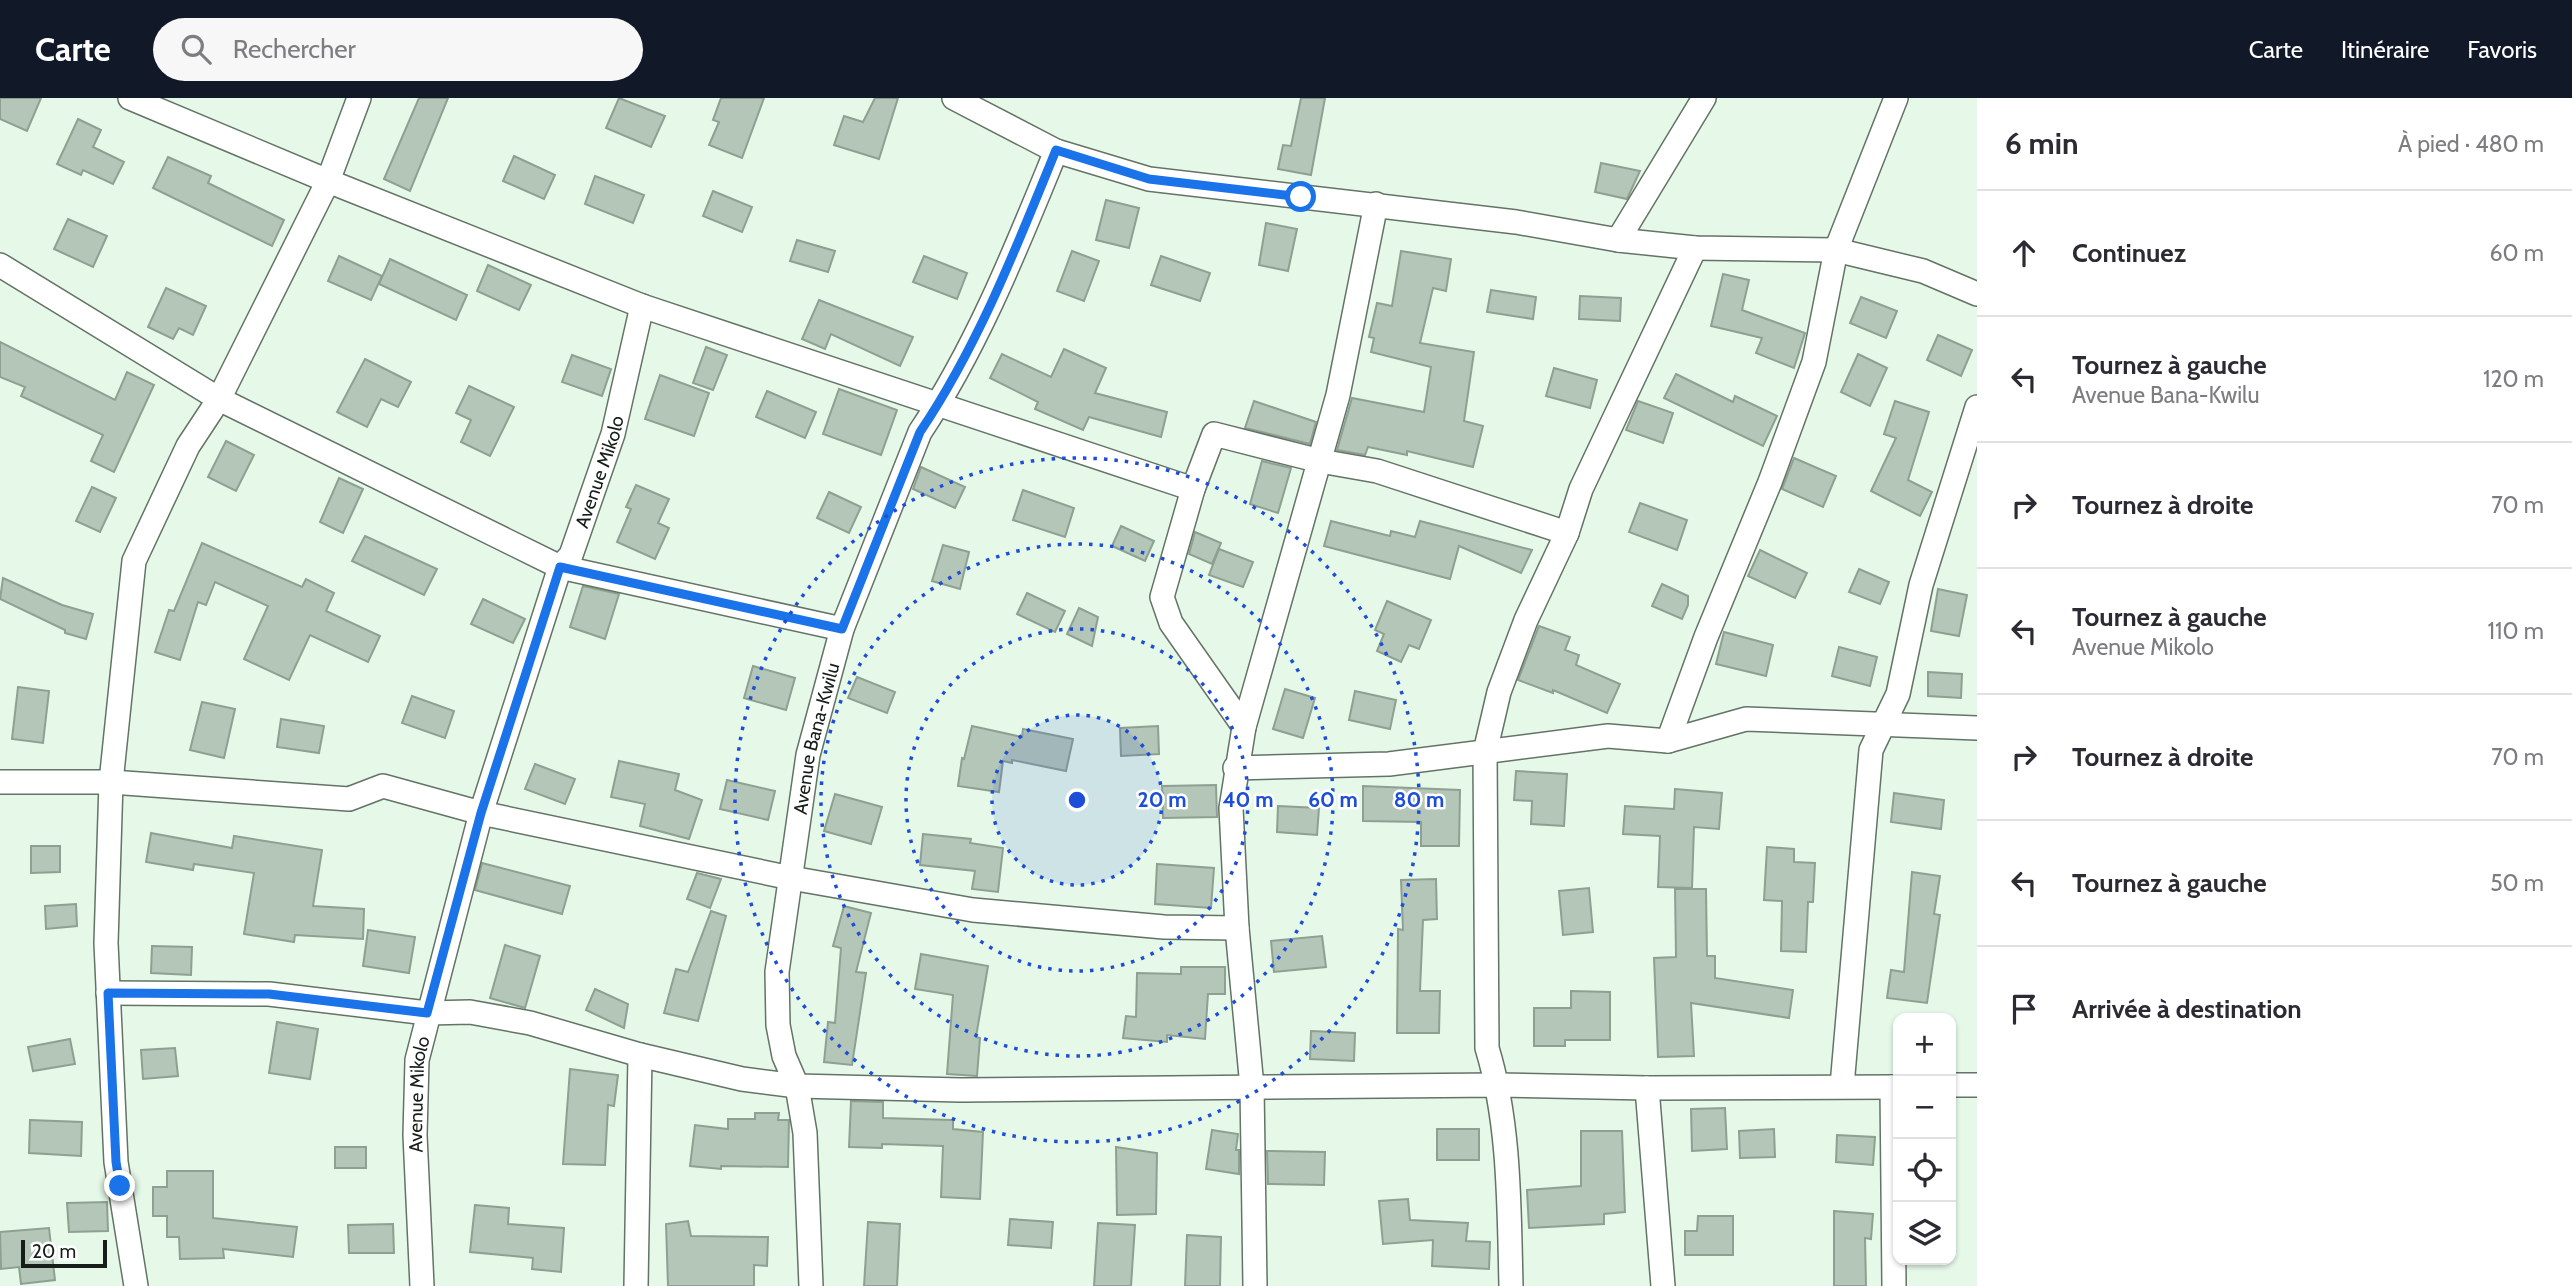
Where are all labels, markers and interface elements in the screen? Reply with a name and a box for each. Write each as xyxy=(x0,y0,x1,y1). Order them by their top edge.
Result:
search box xyxy=(153,18,643,81)
text: Carte xyxy=(35,29,111,69)
icon: search xyxy=(177,30,215,68)
text: Rechercher xyxy=(233,33,356,65)
text: Carte xyxy=(2249,35,2303,64)
text: Itinéraire xyxy=(2341,35,2429,64)
text: Favoris xyxy=(2467,35,2537,64)
text: 6 min xyxy=(2005,125,2078,162)
text: À pied · 480 m xyxy=(2398,130,2544,158)
route start xyxy=(1285,181,1316,212)
icon: ahead xyxy=(2005,234,2043,272)
text: Continuez xyxy=(2072,237,2186,269)
text: 60 m xyxy=(2490,239,2544,267)
text: Tournez à gauche xyxy=(2072,349,2267,381)
icon: left xyxy=(2005,360,2043,398)
text: 120 m xyxy=(2483,365,2544,393)
text: Avenue Bana-Kwilu xyxy=(2072,381,2260,409)
street label: Avenue Mikolo xyxy=(570,413,628,531)
icon: right xyxy=(2005,486,2043,524)
text: Tournez à droite xyxy=(2072,489,2254,521)
text: 70 m xyxy=(2491,491,2544,519)
text: Tournez à gauche xyxy=(2072,601,2267,633)
icon: left xyxy=(2005,612,2043,650)
text: 110 m xyxy=(2488,617,2544,645)
text: Avenue Mikolo xyxy=(2072,633,2214,661)
street label: Avenue Bana-Kwilu xyxy=(788,660,844,816)
icon: right xyxy=(2005,738,2043,776)
text: Tournez à droite xyxy=(2072,741,2254,773)
text: 70 m xyxy=(2491,743,2544,771)
text: 20 m xyxy=(1138,787,1186,812)
text: 40 m xyxy=(1223,787,1273,812)
text: 60 m xyxy=(1308,787,1358,812)
text: 80 m xyxy=(1394,787,1444,812)
centre of rings xyxy=(1065,788,1089,812)
icon: left xyxy=(2005,864,2043,902)
text: Tournez à gauche xyxy=(2072,867,2267,899)
text: 50 m xyxy=(2490,869,2544,897)
icon: arrive xyxy=(2005,990,2043,1028)
text: Arrivée à destination xyxy=(2072,993,2302,1025)
map controls xyxy=(1893,1013,1956,1265)
button: + xyxy=(1893,1013,1956,1076)
street label: Avenue Mikolo xyxy=(403,1033,434,1153)
button: − xyxy=(1893,1076,1956,1139)
button: locate xyxy=(1893,1139,1956,1202)
route end xyxy=(104,1170,135,1201)
button: layers xyxy=(1893,1202,1956,1265)
scale bar xyxy=(21,1237,107,1269)
text: 20 m xyxy=(32,1240,76,1263)

